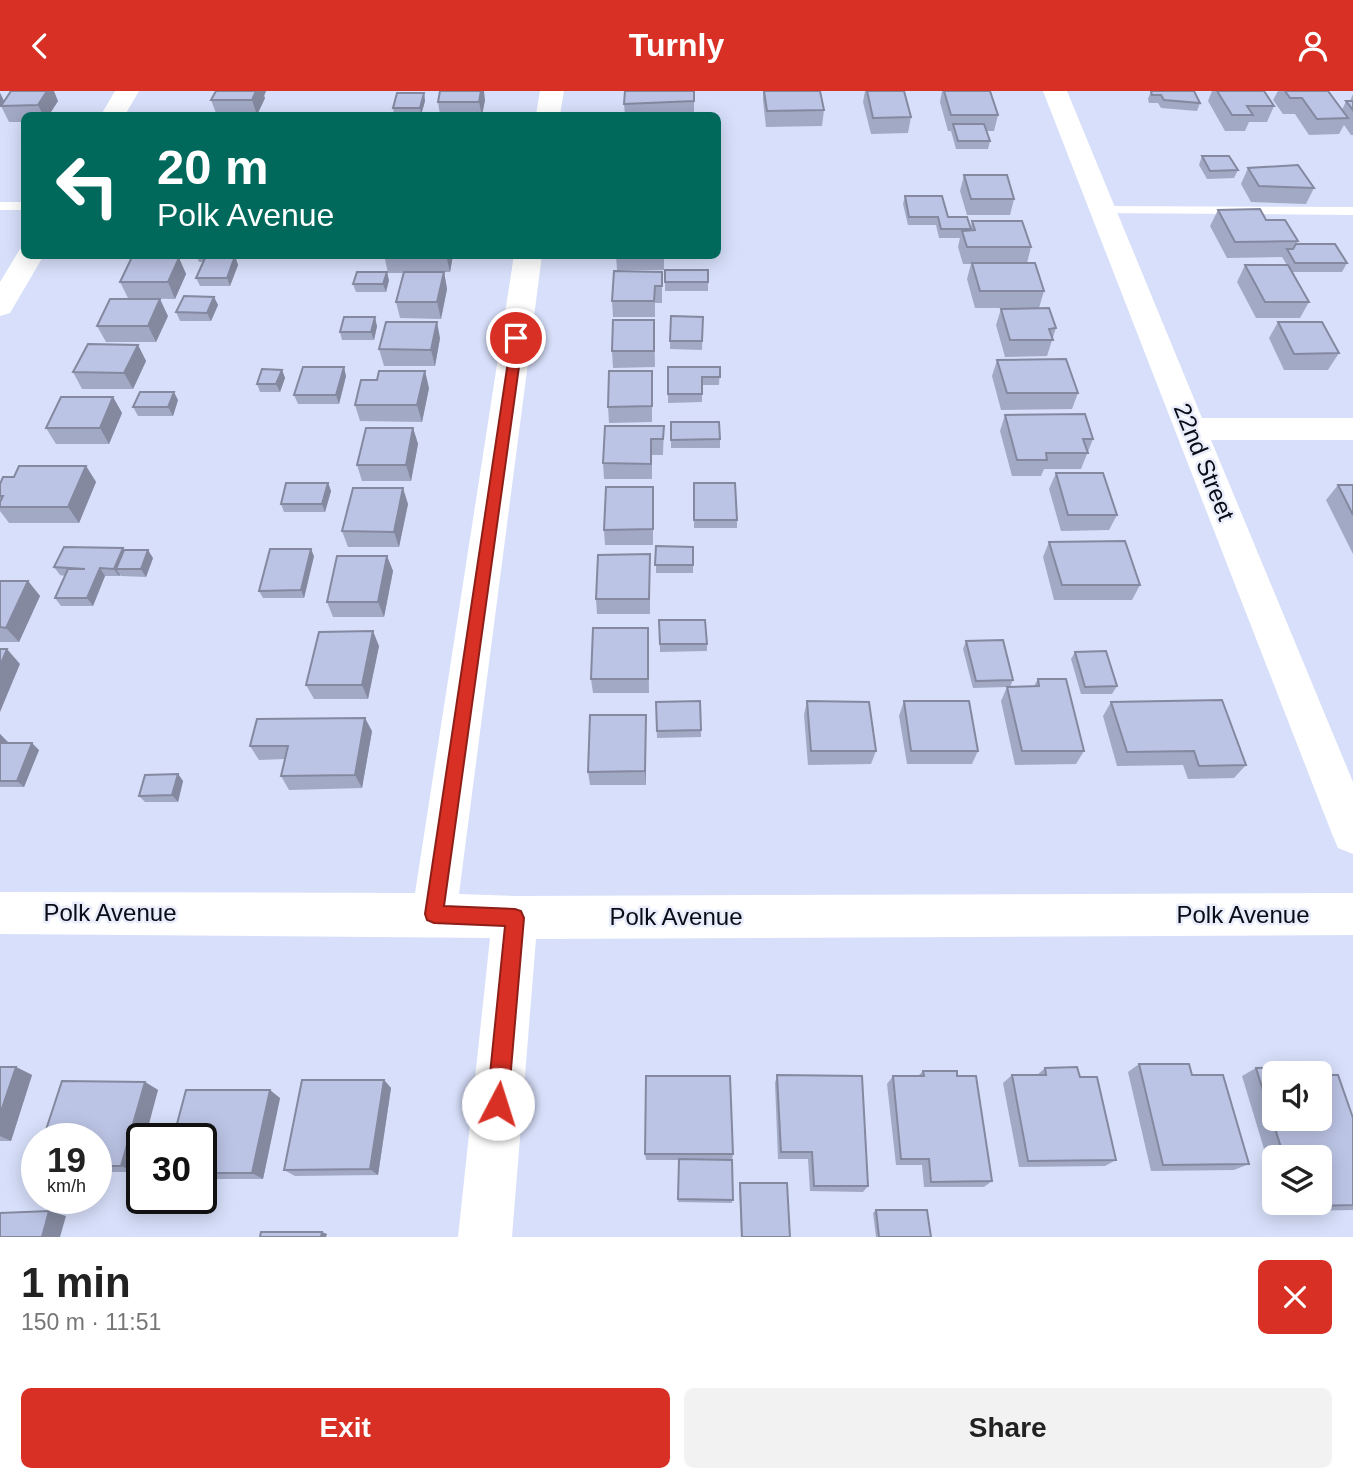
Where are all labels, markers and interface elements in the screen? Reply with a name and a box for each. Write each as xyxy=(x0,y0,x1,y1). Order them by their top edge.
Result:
icon: back xyxy=(21,27,59,65)
text: Turnly xyxy=(629,27,724,63)
icon: person xyxy=(1294,27,1332,65)
icon: left xyxy=(42,140,133,231)
text: 20 m xyxy=(157,140,269,194)
text: Polk Avenue xyxy=(157,197,334,233)
pin xyxy=(486,308,546,368)
icon: arrive xyxy=(497,319,535,357)
street label: 22nd Street xyxy=(1169,399,1240,525)
street label: Polk Avenue xyxy=(44,899,177,926)
street label: Polk Avenue xyxy=(1177,901,1310,928)
street label: Polk Avenue xyxy=(610,903,743,930)
map controls xyxy=(1262,1061,1332,1215)
button: sound xyxy=(1262,1061,1332,1131)
position arrow xyxy=(461,1067,535,1141)
speed limit sign: 30 xyxy=(126,1123,217,1214)
text: 19 xyxy=(47,1140,86,1179)
button: layers xyxy=(1262,1145,1332,1215)
text: km/h xyxy=(47,1176,86,1196)
text: 1 min xyxy=(21,1259,131,1306)
button: close xyxy=(1258,1260,1332,1334)
text: 150 m · 11:51 xyxy=(21,1309,161,1335)
button: Exit xyxy=(21,1388,670,1468)
button: Share xyxy=(684,1388,1332,1468)

